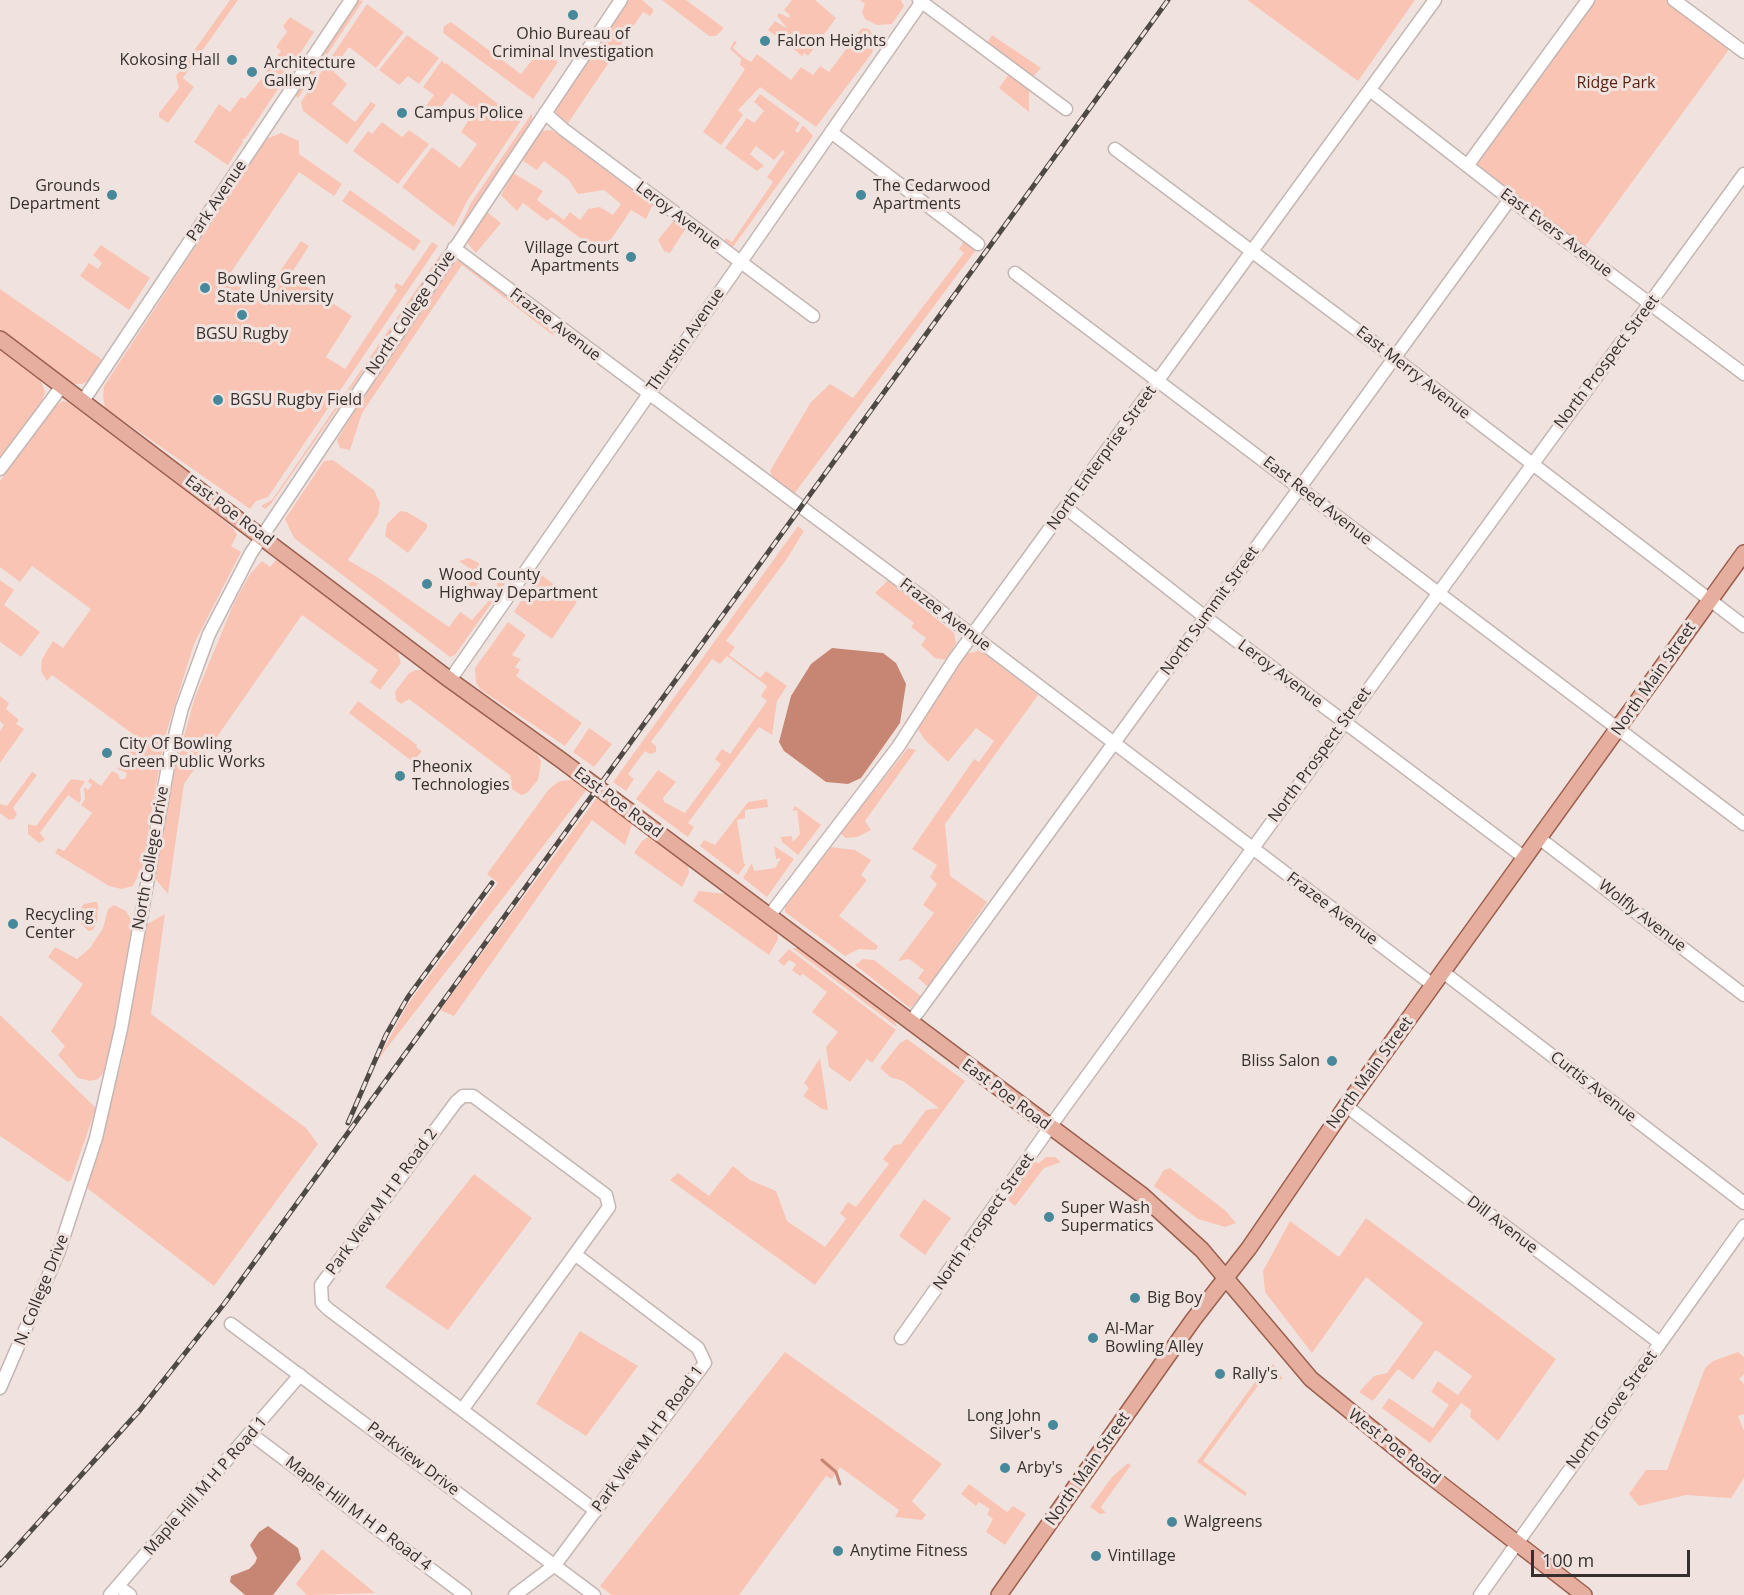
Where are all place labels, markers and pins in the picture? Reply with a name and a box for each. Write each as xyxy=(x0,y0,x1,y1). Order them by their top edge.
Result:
marker: Ohio Bureau of Criminal Investigation xyxy=(566,8,580,22)
place label: Ohio Bureau of Criminal Investigation xyxy=(492,24,654,62)
place label: Falcon Heights xyxy=(777,31,886,51)
marker: Falcon Heights xyxy=(758,34,772,48)
place label: Kokosing Hall xyxy=(119,50,220,70)
marker: Kokosing Hall xyxy=(225,53,239,67)
place label: Architecture Gallery xyxy=(264,53,356,91)
marker: Architecture Gallery xyxy=(245,65,259,79)
place label: Campus Police xyxy=(414,103,523,123)
marker: Campus Police xyxy=(395,106,409,120)
place label: Grounds Department xyxy=(9,176,100,214)
place label: The Cedarwood Apartments xyxy=(873,176,990,214)
marker: Grounds Department xyxy=(105,188,119,202)
marker: The Cedarwood Apartments xyxy=(854,188,868,202)
place label: Village Court Apartments xyxy=(525,238,619,276)
marker: Village Court Apartments xyxy=(624,250,638,264)
place label: Bowling Green State University xyxy=(217,269,334,307)
marker: Bowling Green State University xyxy=(198,281,212,295)
marker: BGSU Rugby xyxy=(235,308,249,322)
place label: BGSU Rugby xyxy=(196,324,288,344)
place label: BGSU Rugby Field xyxy=(230,390,362,410)
marker: BGSU Rugby Field xyxy=(211,393,225,407)
place label: Wood County Highway Department xyxy=(439,565,598,603)
marker: Wood County Highway Department xyxy=(420,577,434,591)
place label: City Of Bowling Green Public Works xyxy=(119,734,265,772)
marker: City Of Bowling Green Public Works xyxy=(100,746,114,760)
place label: Pheonix Technologies xyxy=(412,757,510,795)
marker: Pheonix Technologies xyxy=(393,769,407,783)
place label: Recycling Center xyxy=(25,905,94,943)
marker: Recycling Center xyxy=(6,917,20,931)
place label: Bliss Salon xyxy=(1241,1051,1320,1071)
marker: Bliss Salon xyxy=(1325,1054,1339,1068)
place label: Super Wash Supermatics xyxy=(1061,1198,1154,1236)
marker: Super Wash Supermatics xyxy=(1042,1210,1056,1224)
place label: Big Boy xyxy=(1147,1288,1202,1308)
marker: Big Boy xyxy=(1128,1291,1142,1305)
place label: Al-Mar Bowling Alley xyxy=(1105,1319,1203,1357)
marker: Al-Mar Bowling Alley xyxy=(1086,1331,1100,1345)
place label: Rally's xyxy=(1232,1364,1278,1384)
marker: Rally's xyxy=(1213,1367,1227,1381)
place label: Long John Silver's xyxy=(967,1406,1041,1444)
marker: Long John Silver's xyxy=(1046,1418,1060,1432)
place label: Arby's xyxy=(1017,1458,1063,1478)
marker: Arby's xyxy=(998,1461,1012,1475)
place label: Walgreens xyxy=(1184,1512,1262,1532)
marker: Walgreens xyxy=(1165,1515,1179,1529)
place label: Anytime Fitness xyxy=(850,1541,968,1561)
marker: Anytime Fitness xyxy=(831,1544,845,1558)
place label: Vintillage xyxy=(1108,1546,1176,1566)
marker: Vintillage xyxy=(1089,1549,1103,1563)

